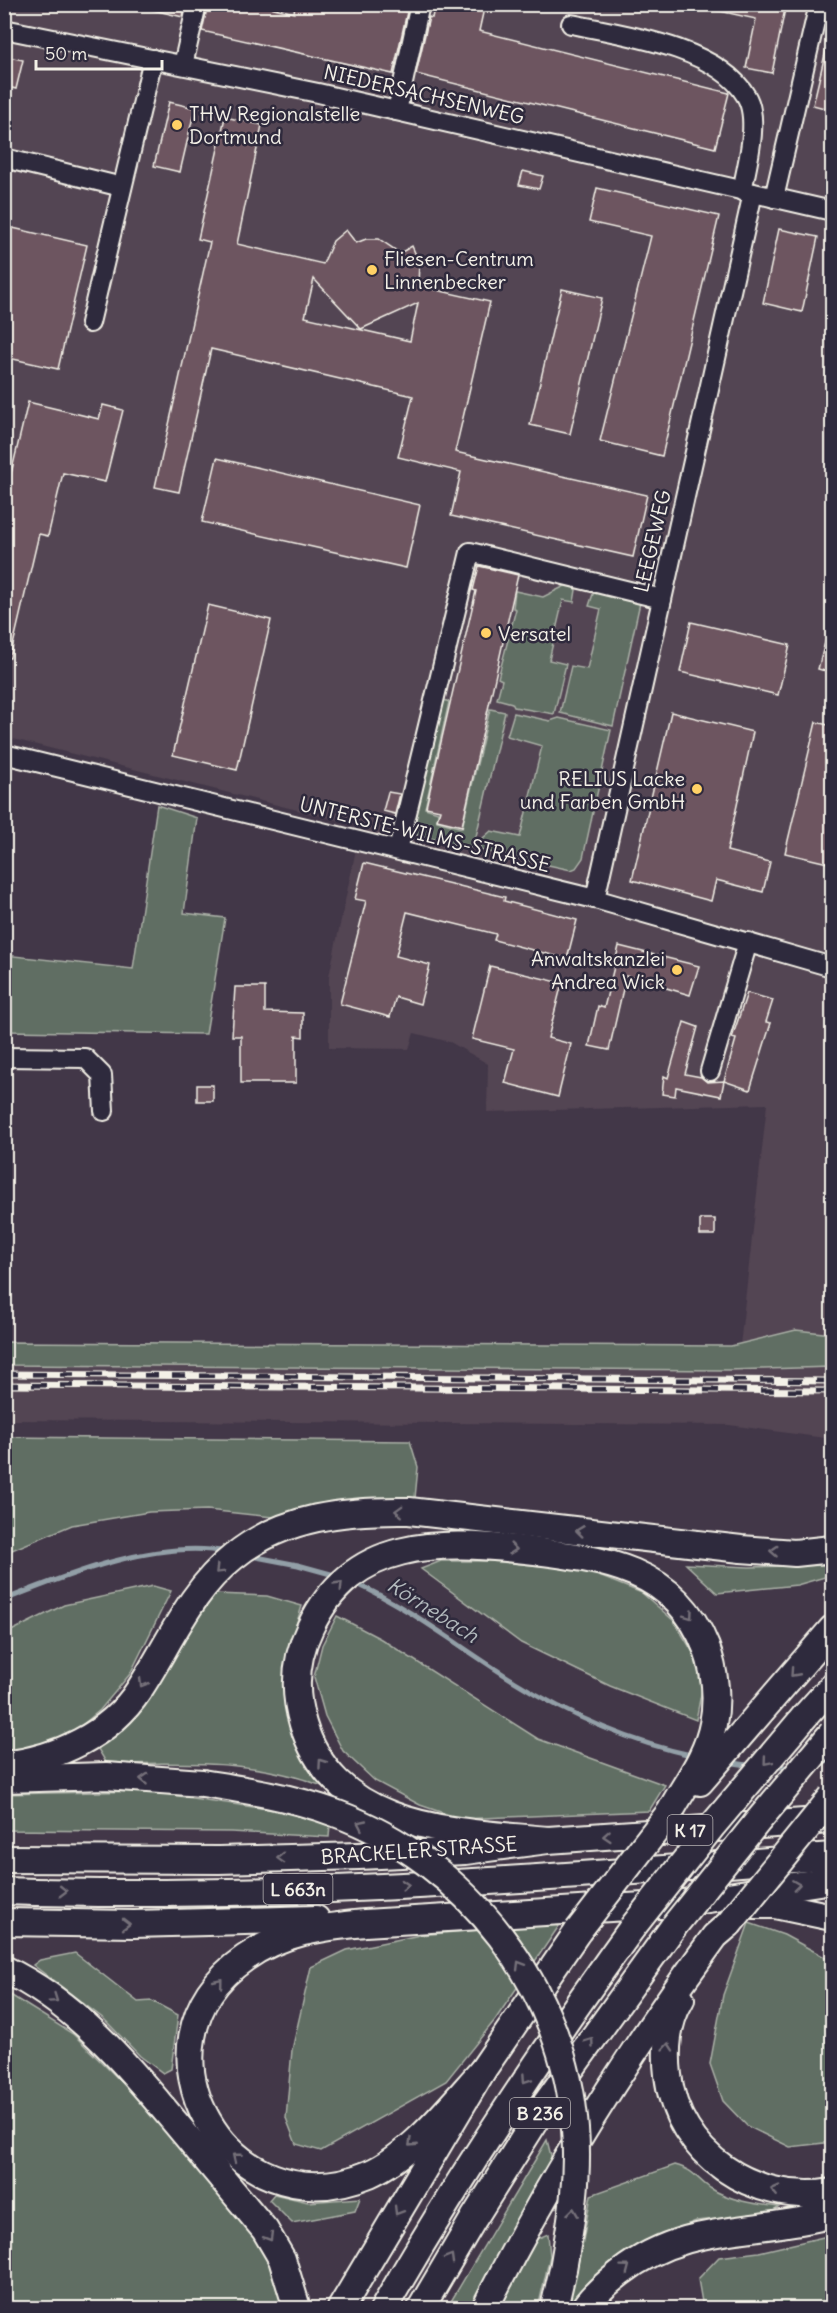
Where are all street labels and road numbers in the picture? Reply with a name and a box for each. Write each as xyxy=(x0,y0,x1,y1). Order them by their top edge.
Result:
street label: NIEDERSACHSENWEG xyxy=(321,59,527,129)
street label: LEEGEWEG xyxy=(628,487,676,595)
street label: UNTERSTE-WILMS-STRASSE xyxy=(297,791,553,877)
road number: K 17 xyxy=(668,1815,712,1845)
street label: BRACKELER STRASSE xyxy=(320,1831,518,1869)
road number: L 663n xyxy=(264,1874,332,1904)
road number: B 236 xyxy=(510,2098,570,2128)

